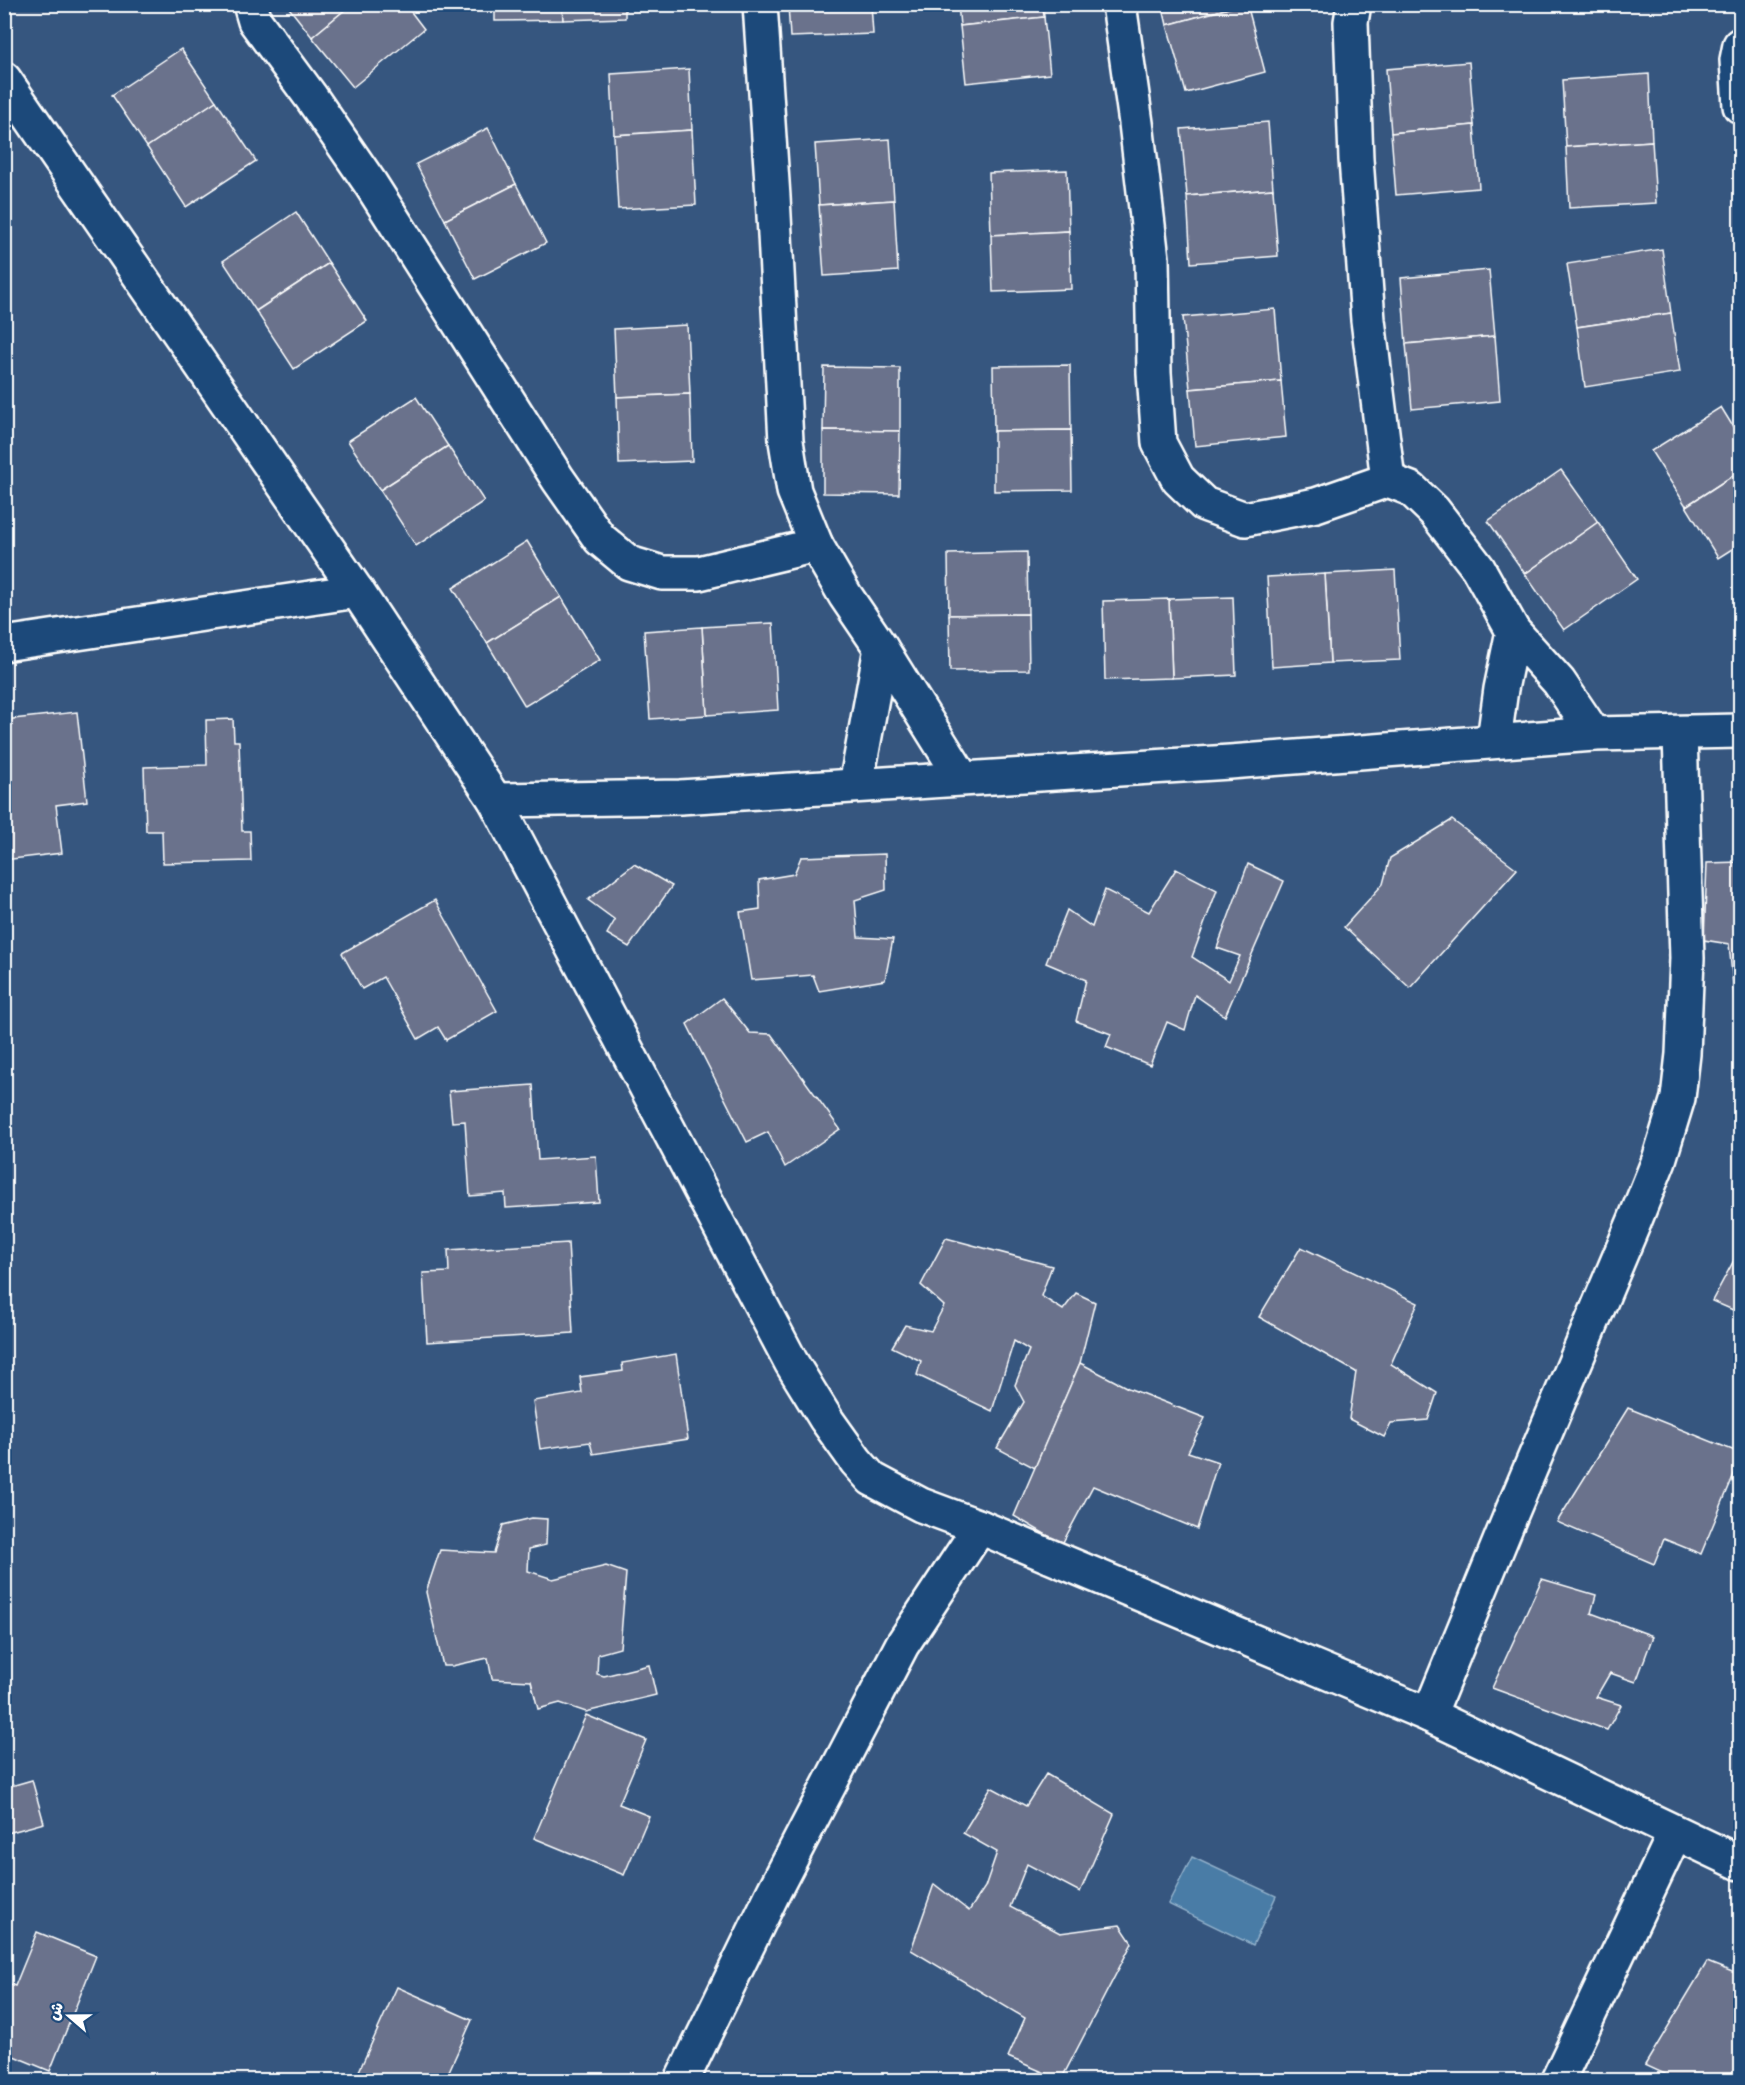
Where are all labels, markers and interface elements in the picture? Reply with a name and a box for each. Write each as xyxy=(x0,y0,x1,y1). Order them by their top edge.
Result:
north arrow xyxy=(39,1986,99,2046)
text: ش xyxy=(40,1998,68,2023)

